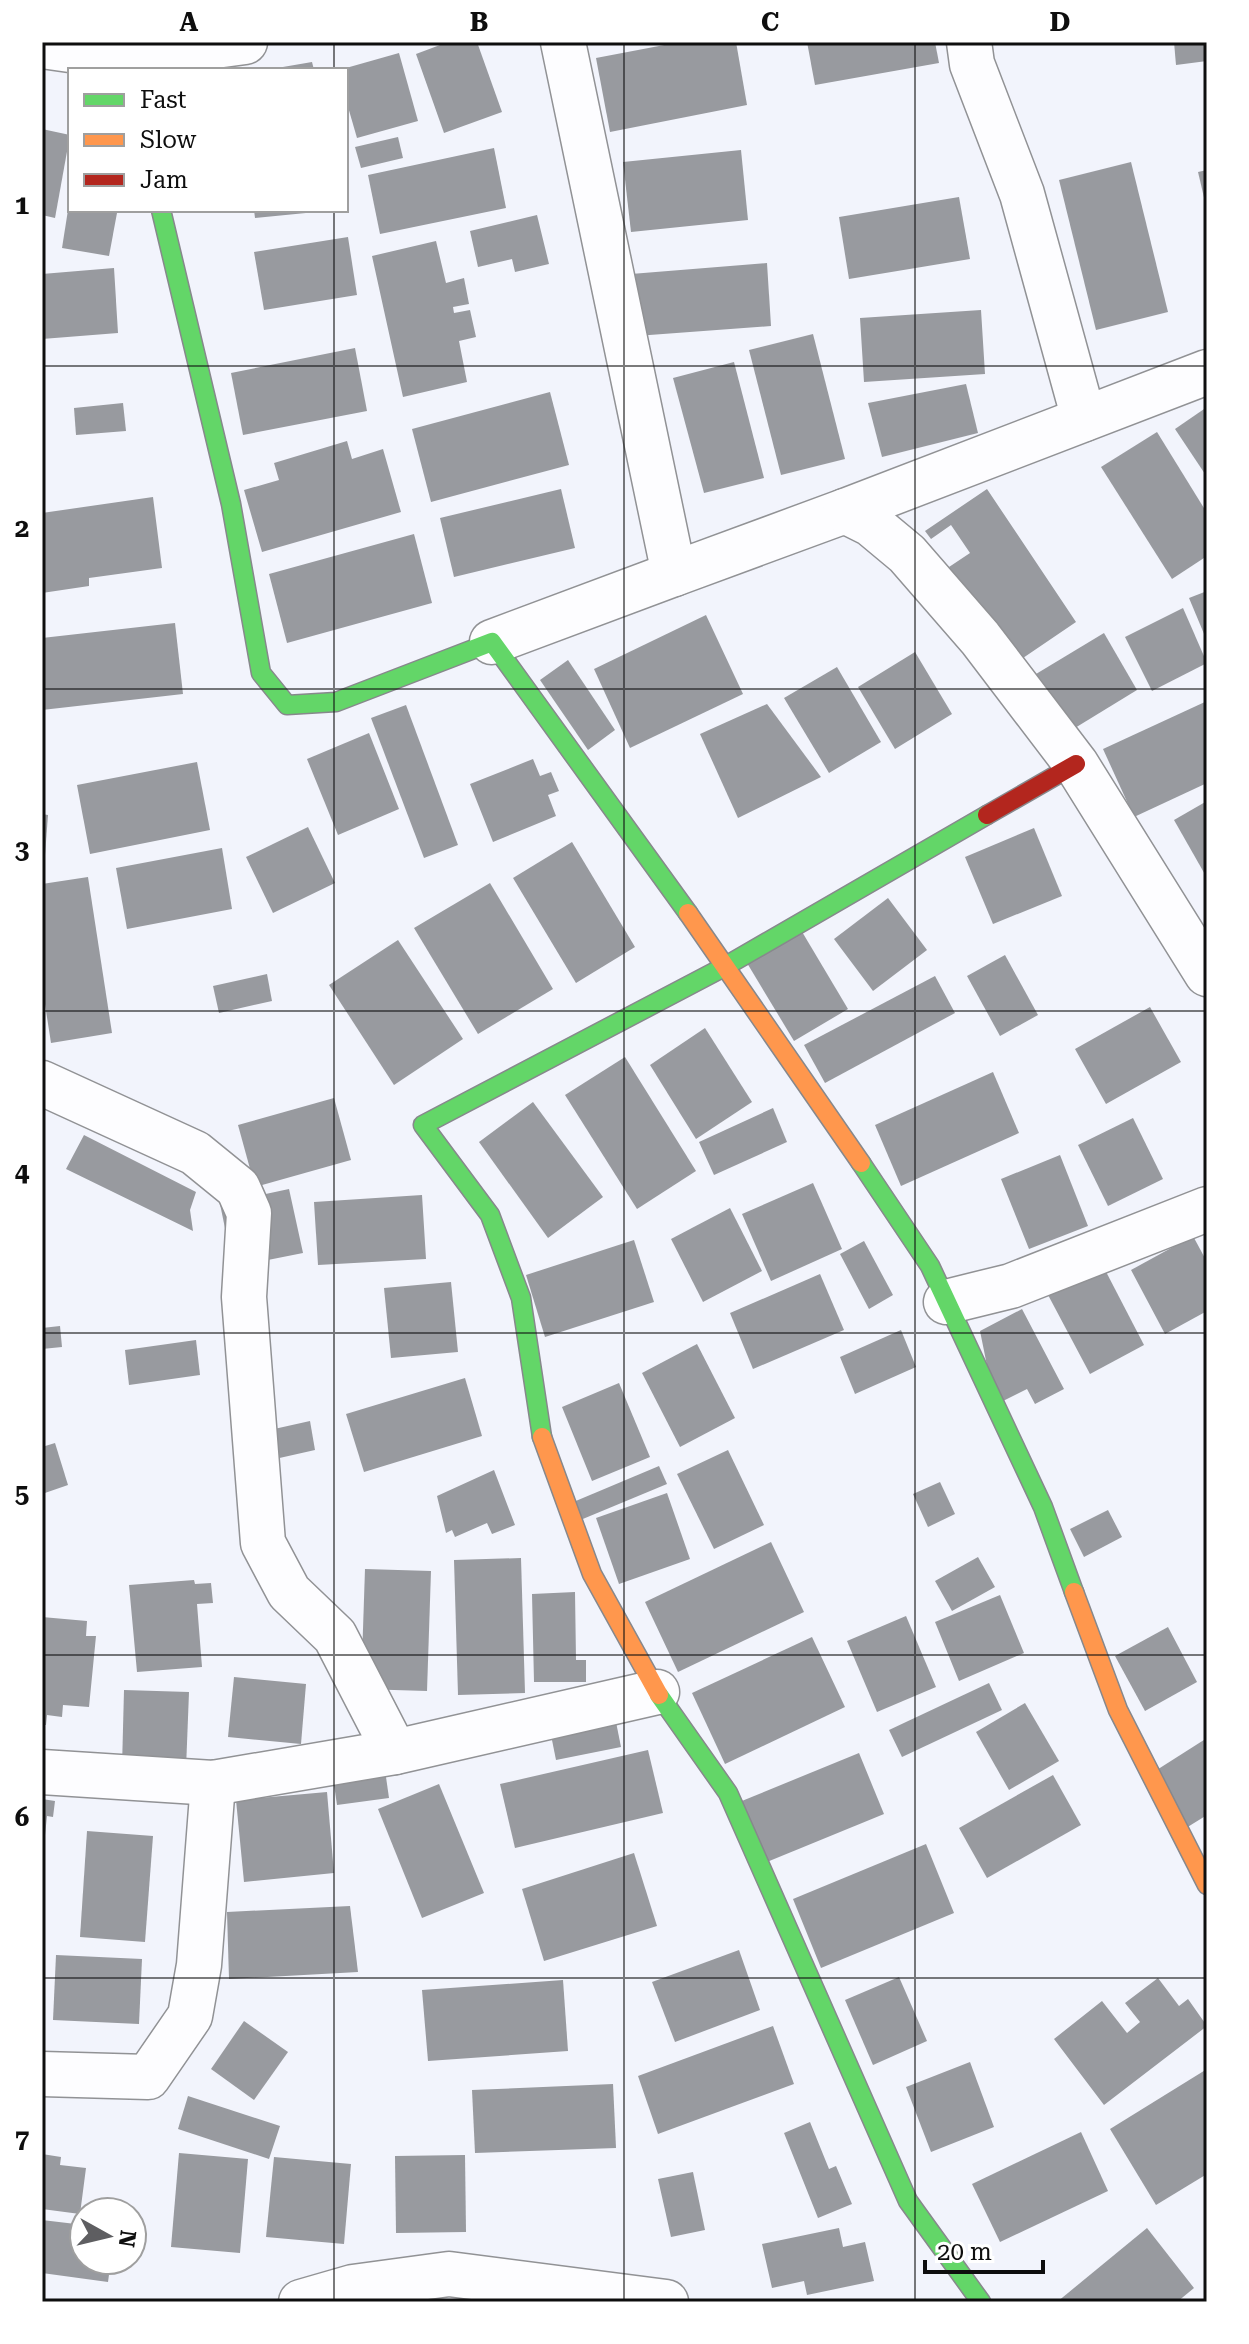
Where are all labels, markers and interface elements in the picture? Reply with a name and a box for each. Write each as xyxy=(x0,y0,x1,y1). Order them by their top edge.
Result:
text: A xyxy=(180,7,199,37)
text: B xyxy=(470,7,488,37)
text: C xyxy=(761,7,779,37)
text: D xyxy=(1050,7,1070,37)
legend xyxy=(68,68,348,212)
text: Fast xyxy=(140,86,187,114)
text: Slow xyxy=(140,126,197,154)
text: Jam xyxy=(140,166,188,194)
text: 1 xyxy=(15,190,29,220)
text: 2 xyxy=(15,513,29,543)
text: 3 xyxy=(15,835,29,865)
text: 4 xyxy=(15,1157,30,1187)
text: 5 xyxy=(15,1479,29,1509)
text: 6 xyxy=(15,1802,29,1832)
text: 7 xyxy=(15,2124,29,2154)
north arrow xyxy=(68,2196,148,2276)
scale bar xyxy=(925,2224,1043,2274)
text: N xyxy=(114,2229,141,2249)
text: 20 m xyxy=(937,2238,992,2266)

